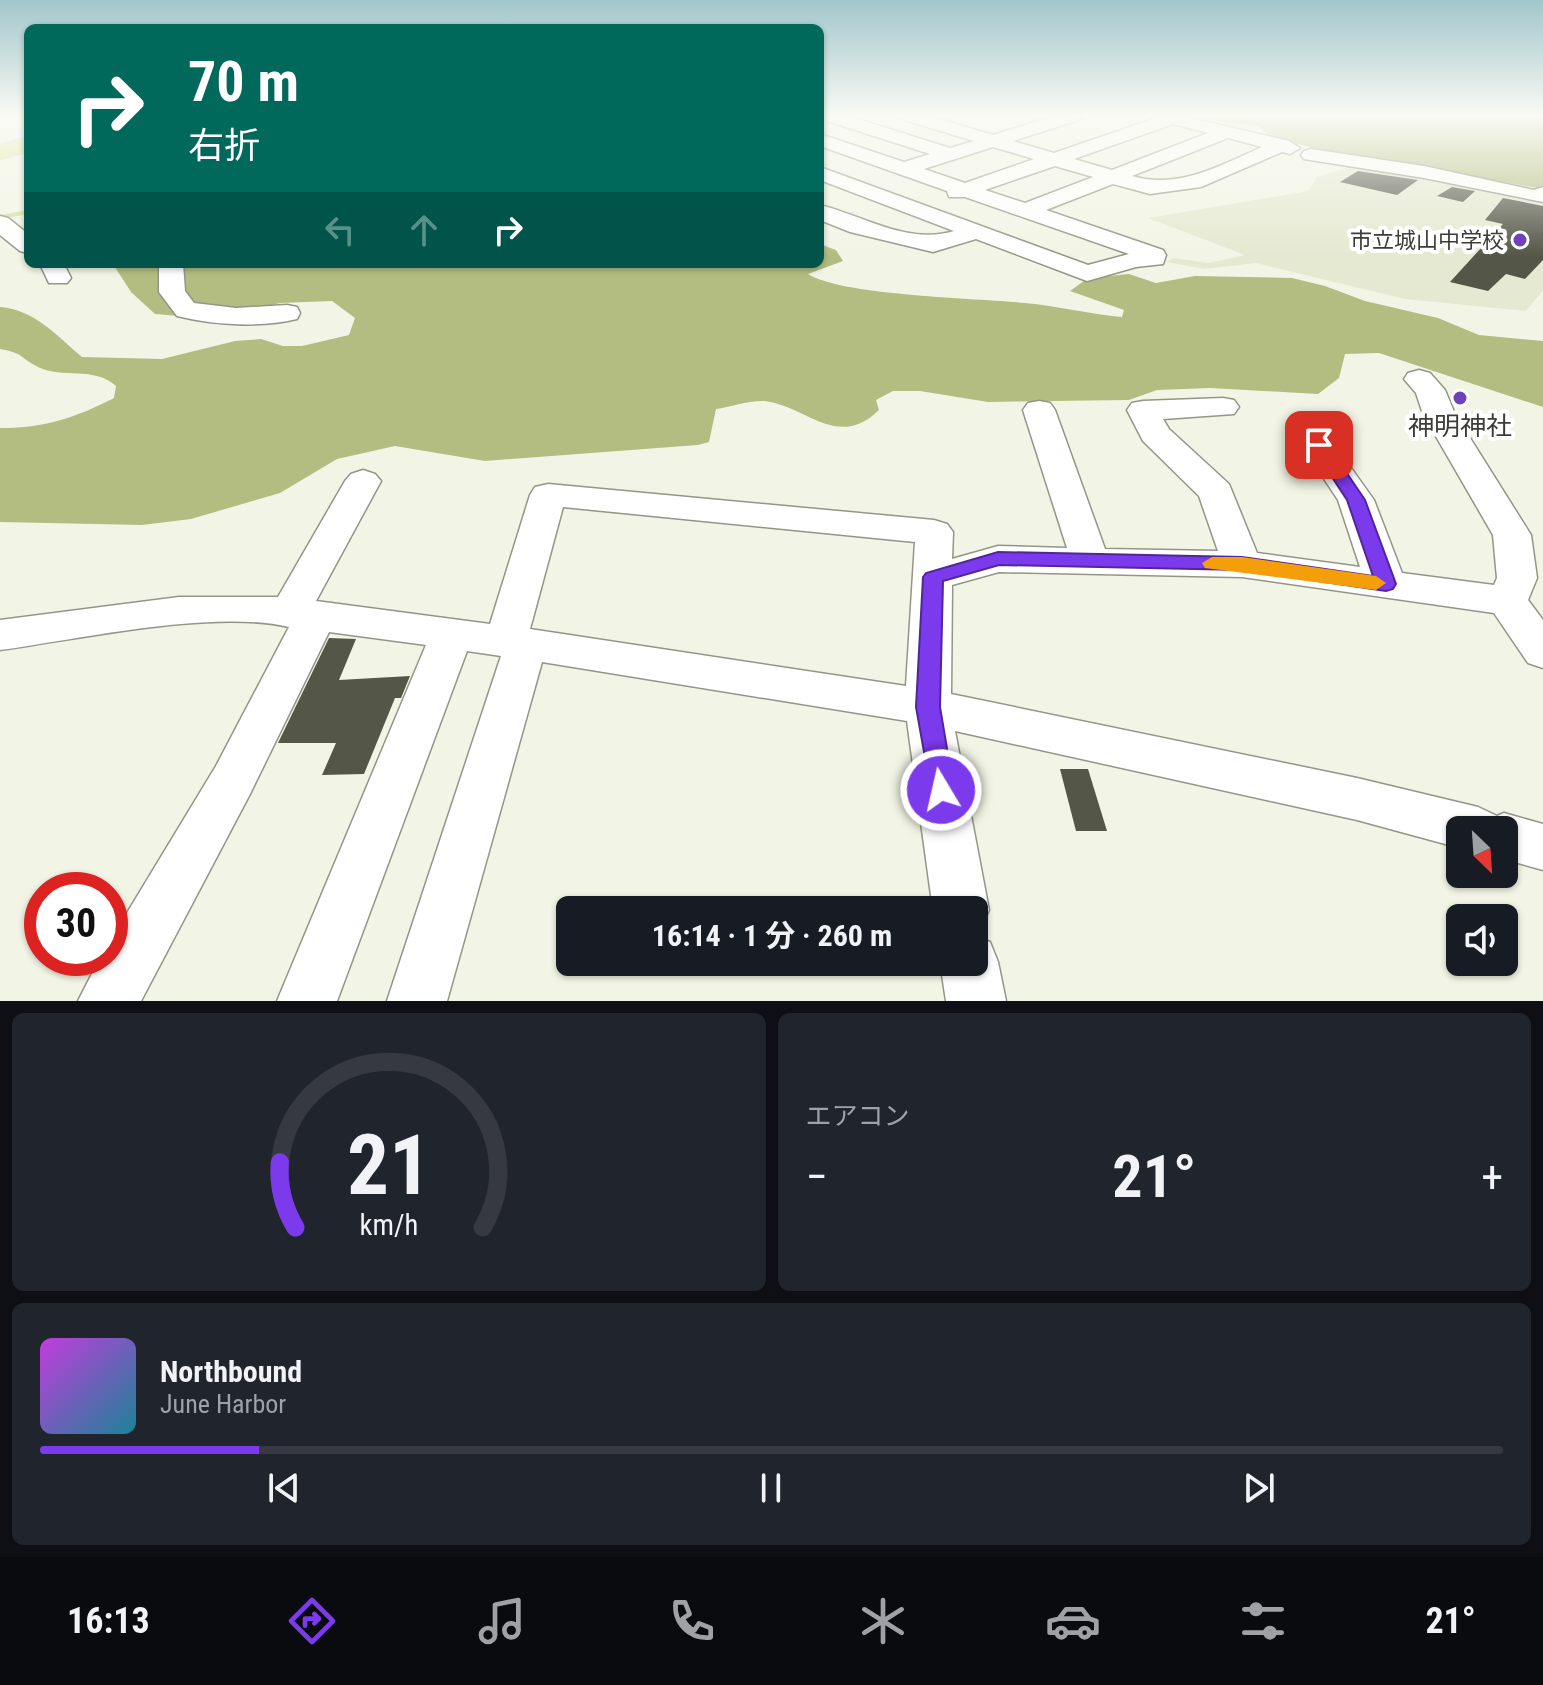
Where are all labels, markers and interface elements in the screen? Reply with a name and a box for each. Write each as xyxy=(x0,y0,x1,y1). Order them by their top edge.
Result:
text: 70 m xyxy=(188,49,299,115)
icon: right xyxy=(56,56,160,160)
text: 右折 xyxy=(188,125,260,167)
icon: left xyxy=(318,208,362,252)
icon: ahead xyxy=(402,208,446,252)
icon: right xyxy=(486,208,530,252)
place label: 市立城山中学校 xyxy=(1350,228,1504,253)
marker: 市立城山中学校 xyxy=(1511,231,1529,249)
marker: 神明神社 xyxy=(1451,389,1469,407)
pin xyxy=(1285,411,1353,479)
place label: 神明神社 xyxy=(1408,411,1512,441)
icon: arrive xyxy=(1297,423,1341,467)
position arrow xyxy=(899,748,983,832)
north arrow xyxy=(1446,816,1518,888)
map controls xyxy=(1446,816,1518,976)
speed limit sign: 30 xyxy=(24,872,128,976)
button: sound xyxy=(1446,904,1518,976)
text: 16:14 · 1 分 · 260 m xyxy=(652,918,892,953)
text: エアコン xyxy=(806,1101,910,1131)
text: 21 xyxy=(347,1117,431,1214)
text: 21° xyxy=(1112,1141,1196,1212)
text: − xyxy=(806,1151,828,1203)
text: + xyxy=(1481,1151,1503,1203)
text: km/h xyxy=(359,1208,418,1242)
text: Northbound xyxy=(160,1354,302,1389)
text: June Harbor xyxy=(160,1389,286,1419)
icon: previous xyxy=(262,1466,306,1510)
icon: pause xyxy=(749,1466,793,1510)
icon: next xyxy=(1237,1466,1281,1510)
icon: directions xyxy=(284,1593,340,1649)
icon: music xyxy=(474,1593,530,1649)
icon: phone xyxy=(664,1593,720,1649)
icon: climate xyxy=(855,1593,911,1649)
icon: car xyxy=(1045,1593,1101,1649)
icon: filters xyxy=(1235,1593,1291,1649)
text: 16:13 xyxy=(67,1600,150,1642)
text: 21° xyxy=(1425,1600,1476,1642)

